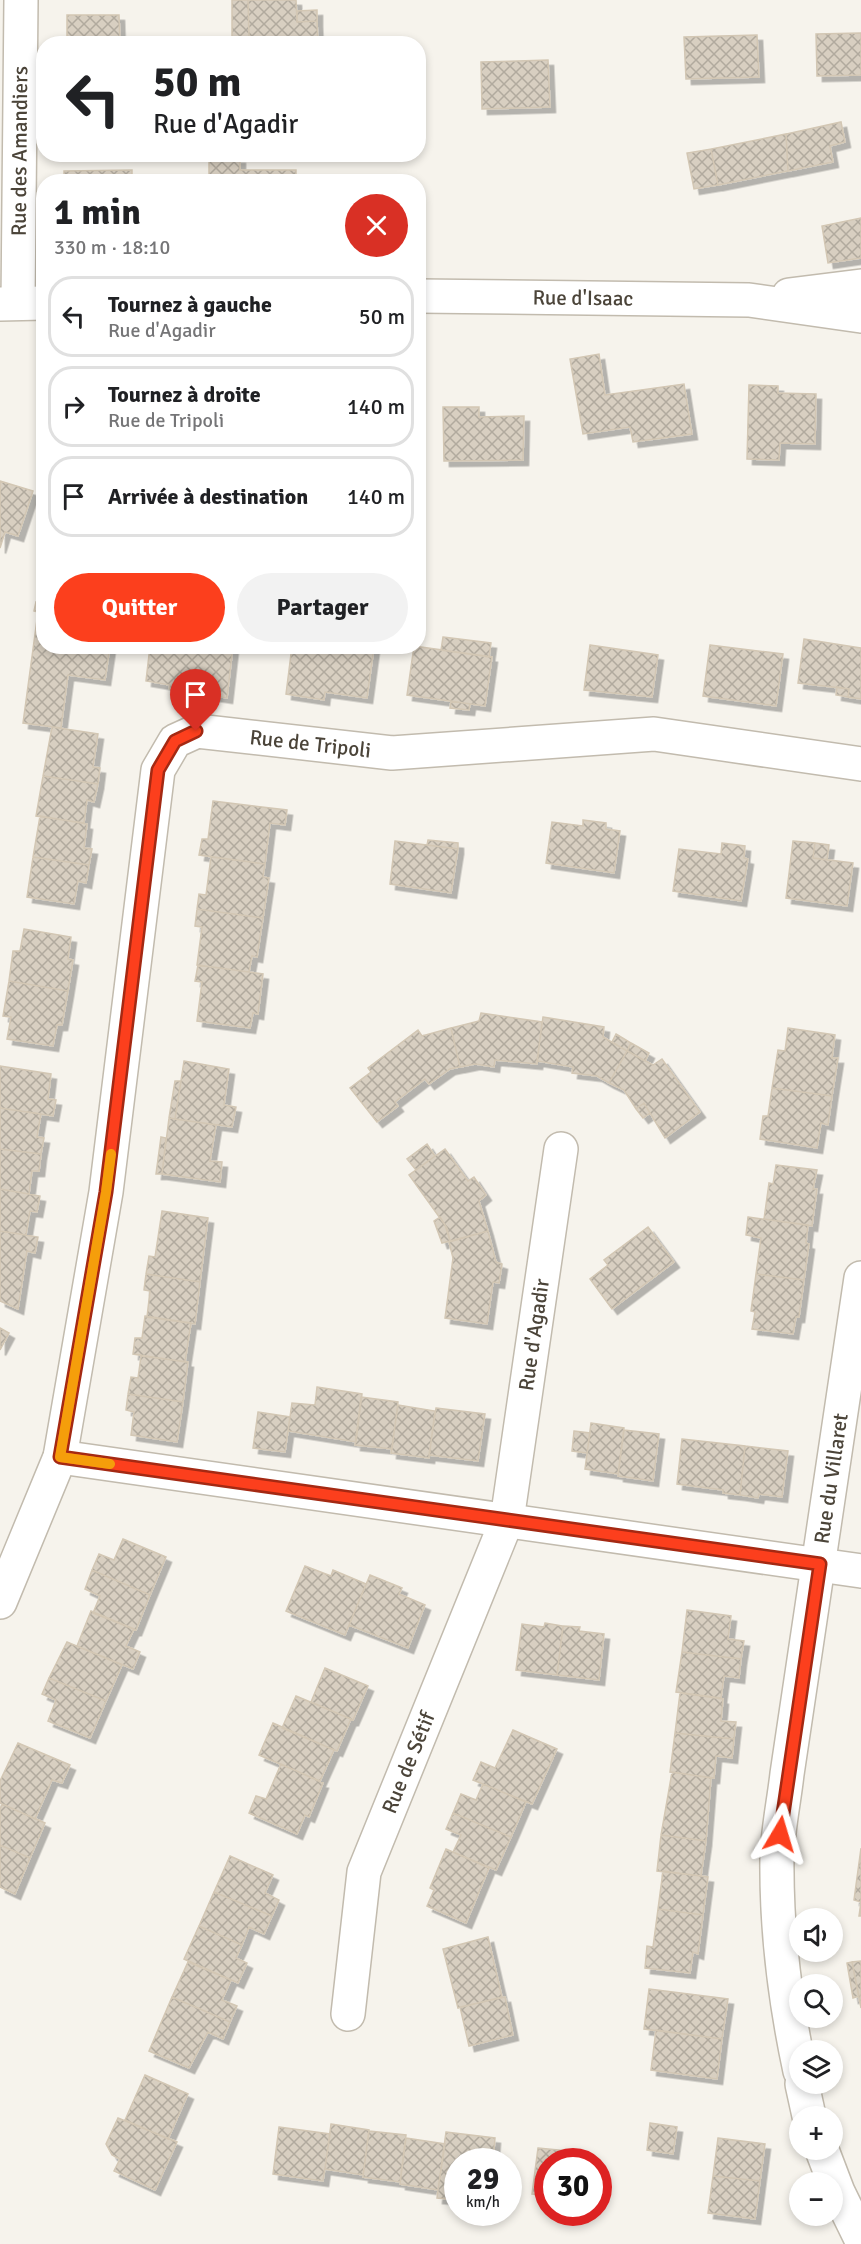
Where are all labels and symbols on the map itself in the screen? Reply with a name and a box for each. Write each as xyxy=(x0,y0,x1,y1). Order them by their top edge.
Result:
street label: Rue des Amandiers xyxy=(6,66,33,236)
street label: Rue d'Isaac xyxy=(532,284,634,312)
pin xyxy=(170,669,221,731)
street label: Rue de Tripoli xyxy=(248,724,372,764)
street label: Rue d'Agadir xyxy=(513,1277,555,1393)
street label: Rue du Villaret xyxy=(808,1411,854,1546)
street label: Rue de Sétif xyxy=(376,1707,441,1817)
position arrow xyxy=(748,1802,812,1866)
speed limit sign: 30 xyxy=(534,2148,612,2226)

